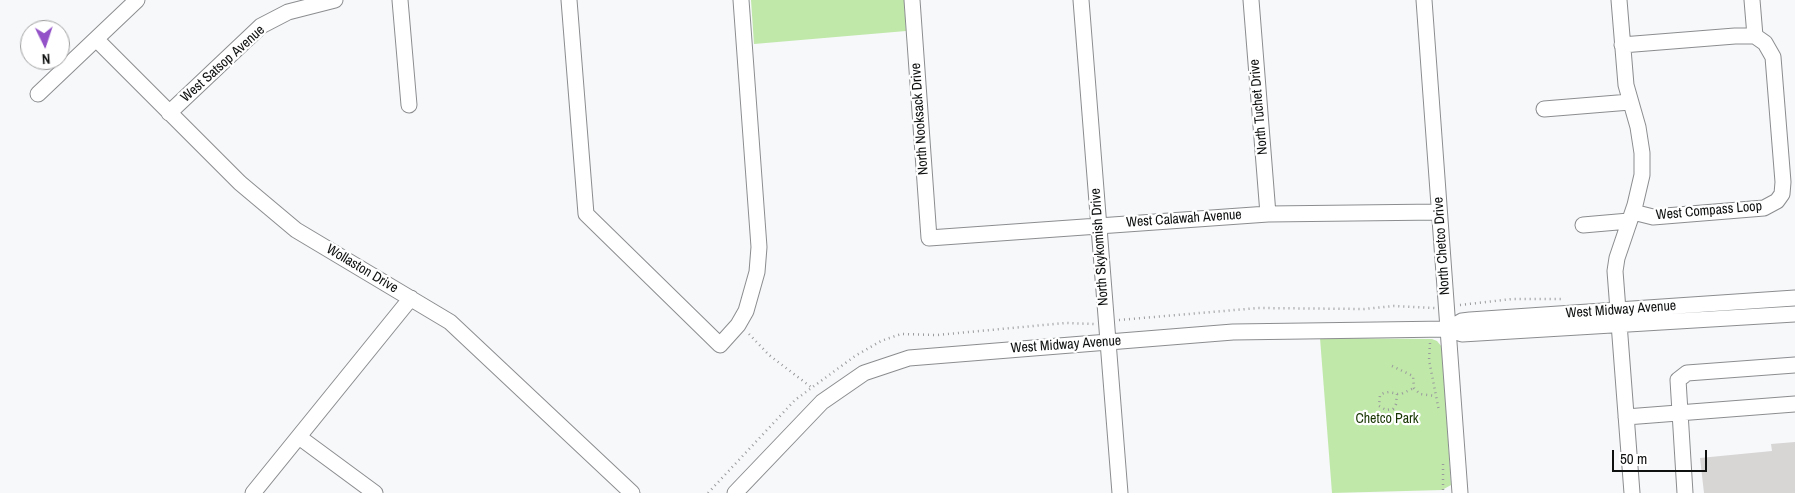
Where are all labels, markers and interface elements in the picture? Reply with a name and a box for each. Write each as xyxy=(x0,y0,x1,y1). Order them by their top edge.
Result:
north arrow xyxy=(20,20,70,70)
street label: West Satsop Avenue xyxy=(178,22,268,106)
text: N xyxy=(41,50,51,68)
street label: North Tuchet Drive xyxy=(1246,58,1272,156)
street label: North Nooksack Drive xyxy=(908,62,932,176)
street label: North Skykomish Drive xyxy=(1088,188,1112,306)
street label: North Chetco Drive xyxy=(1430,196,1454,296)
street label: West Compass Loop xyxy=(1655,198,1763,224)
street label: West Calawah Avenue xyxy=(1126,207,1242,231)
street label: Wollaston Drive xyxy=(323,241,401,297)
street label: West Midway Avenue xyxy=(1565,298,1677,322)
street label: West Midway Avenue xyxy=(1010,333,1122,357)
park label: Chetco Park xyxy=(1355,411,1419,427)
scale bar xyxy=(1615,440,1710,472)
text: 50 m xyxy=(1620,448,1647,469)

